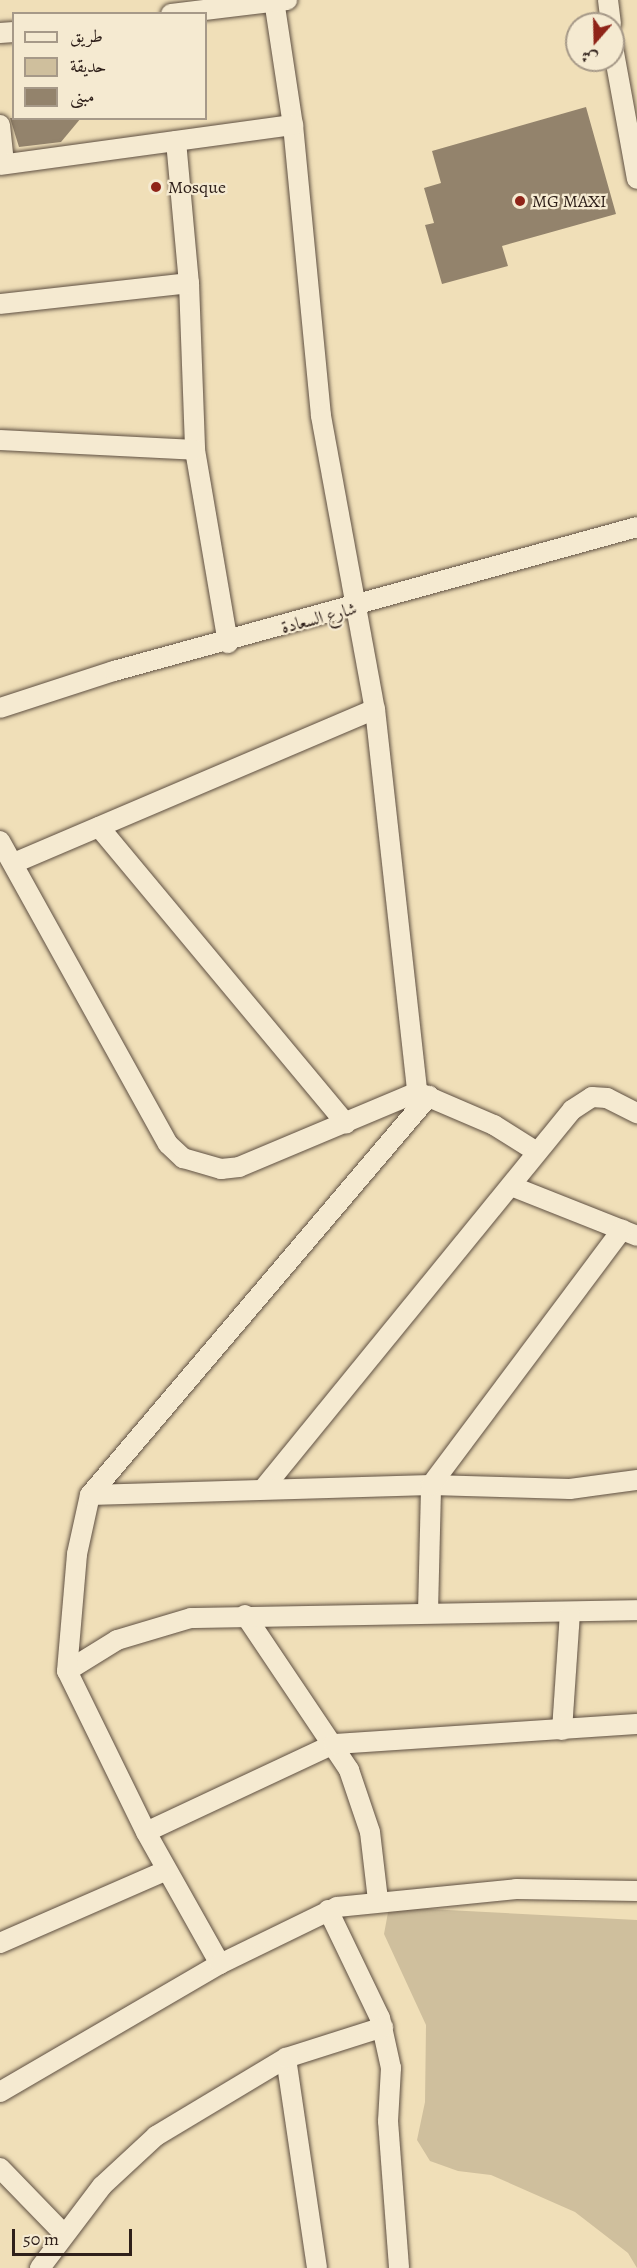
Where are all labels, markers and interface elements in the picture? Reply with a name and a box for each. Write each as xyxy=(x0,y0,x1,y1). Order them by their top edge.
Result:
legend xyxy=(12,12,207,120)
north arrow xyxy=(565,12,625,72)
text: طريق xyxy=(70,24,103,48)
text: ش xyxy=(578,44,601,70)
text: حديقة xyxy=(70,54,106,78)
text: مبنى xyxy=(70,84,95,108)
place label: Mosque xyxy=(168,176,226,198)
marker: Mosque xyxy=(149,180,163,194)
place label: MG MAXI xyxy=(532,190,606,212)
marker: MG MAXI xyxy=(513,194,527,208)
street label: شارع السعادة xyxy=(279,598,359,638)
scale bar xyxy=(15,2217,135,2255)
text: 50 m xyxy=(23,2227,59,2251)

